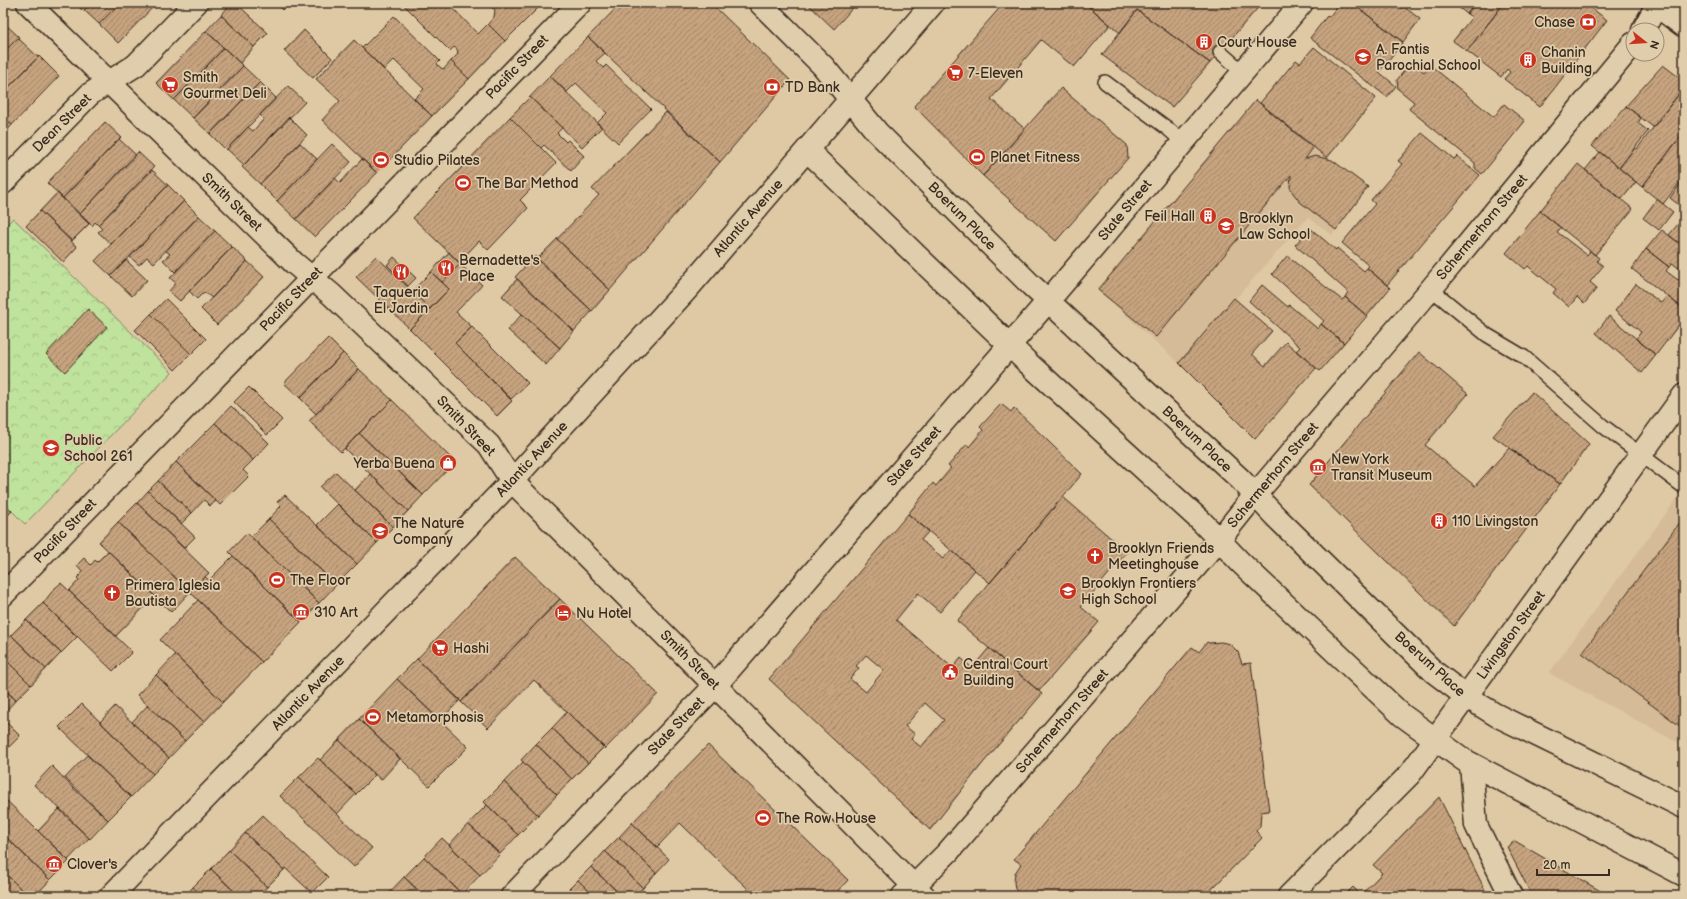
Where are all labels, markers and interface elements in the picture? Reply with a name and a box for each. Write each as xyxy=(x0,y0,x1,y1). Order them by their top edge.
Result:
bank icon: Chase xyxy=(1578,12,1598,32)
place label: Chase xyxy=(1534,14,1575,31)
north arrow xyxy=(1625,22,1665,62)
street label: Pacific Street xyxy=(482,31,552,103)
building icon: Court House xyxy=(1194,32,1214,52)
place label: Court House xyxy=(1217,34,1297,51)
text: N xyxy=(1647,39,1662,51)
place label: A. Fantis Parochial School xyxy=(1376,41,1481,74)
place label: Chanin Building xyxy=(1541,44,1592,77)
school or university icon: A. Fantis Parochial School xyxy=(1353,47,1373,67)
building icon: Chanin Building xyxy=(1518,50,1538,70)
supermarket icon: 7-Eleven xyxy=(945,63,965,83)
place label: 7-Eleven xyxy=(968,65,1023,82)
place label: Smith Gourmet Deli xyxy=(183,69,267,102)
supermarket icon: Smith Gourmet Deli xyxy=(160,75,180,95)
bank icon: TD Bank xyxy=(762,77,782,97)
place label: TD Bank xyxy=(785,79,840,96)
street label: Dean Street xyxy=(29,90,95,156)
sports icon: Planet Fitness xyxy=(967,147,987,167)
place label: Planet Fitness xyxy=(990,149,1080,166)
sports icon: Studio Pilates xyxy=(371,150,391,170)
place label: Studio Pilates xyxy=(394,152,480,169)
street label: Smith Street xyxy=(198,169,266,235)
street label: Schermerhorn Street xyxy=(1433,170,1532,283)
sports icon: The Bar Method xyxy=(453,173,473,193)
place label: The Bar Method xyxy=(476,175,579,192)
street label: Atlantic Avenue xyxy=(710,176,786,260)
street label: State Street xyxy=(1095,176,1156,244)
street label: Boerum Place xyxy=(924,178,1000,254)
building icon: Feil Hall xyxy=(1198,206,1218,226)
place label: Feil Hall xyxy=(1144,208,1195,225)
place label: Brooklyn Law School xyxy=(1239,210,1310,243)
school or university icon: Brooklyn Law School xyxy=(1216,216,1236,236)
place label: Bernadette's Place xyxy=(459,252,540,285)
restaurant icon: Bernadette's Place xyxy=(436,258,456,278)
restaurant icon: Taqueria El Jardin xyxy=(391,262,411,282)
street label: Pacific Street xyxy=(256,263,326,335)
place label: Taqueria El Jardin xyxy=(373,284,429,317)
street label: Smith Street xyxy=(433,392,499,460)
street label: Boerum Place xyxy=(1158,402,1236,476)
street label: Atlantic Avenue xyxy=(493,418,571,500)
street label: Schermerhorn Street xyxy=(1224,418,1323,531)
street label: State Street xyxy=(883,422,945,490)
place label: Public School 261 xyxy=(64,432,133,465)
school or university icon: Public School 261 xyxy=(41,438,61,458)
place label: New York Transit Museum xyxy=(1331,451,1432,484)
shop icon: Yerba Buena xyxy=(438,453,458,473)
place label: Yerba Buena xyxy=(353,455,435,472)
museum icon: New York Transit Museum xyxy=(1308,457,1328,477)
street label: Pacific Street xyxy=(30,495,100,567)
building icon: 110 Livingston xyxy=(1429,511,1449,531)
place label: 110 Livingston xyxy=(1452,513,1538,530)
place label: The Nature Company xyxy=(393,515,464,548)
school or university icon: The Nature Company xyxy=(370,521,390,541)
place label: Brooklyn Friends Meetinghouse xyxy=(1108,540,1214,573)
church icon: Brooklyn Friends Meetinghouse xyxy=(1085,546,1105,566)
sports icon: The Floor xyxy=(267,570,287,590)
place label: The Floor xyxy=(290,572,351,589)
place label: Brooklyn Frontiers High School xyxy=(1081,575,1196,608)
place label: Primera Iglesia Bautista xyxy=(125,577,220,610)
school or university icon: Brooklyn Frontiers High School xyxy=(1058,581,1078,601)
church icon: Primera Iglesia Bautista xyxy=(102,583,122,603)
street label: Livingston Street xyxy=(1473,587,1549,683)
museum icon: 310 Art xyxy=(291,602,311,622)
hotel icon: Nu Hotel xyxy=(553,603,573,623)
place label: 310 Art xyxy=(314,604,359,621)
place label: Nu Hotel xyxy=(576,605,631,622)
street label: Smith Street xyxy=(657,627,724,694)
street label: Boerum Place xyxy=(1391,628,1469,700)
supermarket icon: Hashi xyxy=(430,638,450,658)
place label: Hashi xyxy=(453,640,489,657)
street label: Atlantic Avenue xyxy=(268,652,348,734)
place label: Central Court Building xyxy=(963,656,1049,689)
public building icon: Central Court Building xyxy=(940,662,960,682)
street label: Schermerhorn Street xyxy=(1012,665,1112,777)
street label: State Street xyxy=(644,693,708,759)
sports icon: Metamorphosis xyxy=(363,707,383,727)
place label: Metamorphosis xyxy=(386,709,484,726)
sports icon: The Row House xyxy=(753,808,773,828)
place label: The Row House xyxy=(776,810,876,827)
scale bar xyxy=(1537,851,1609,877)
museum icon: Clover's xyxy=(44,854,64,874)
place label: Clover's xyxy=(67,856,117,873)
text: 20 m xyxy=(1543,858,1570,873)

